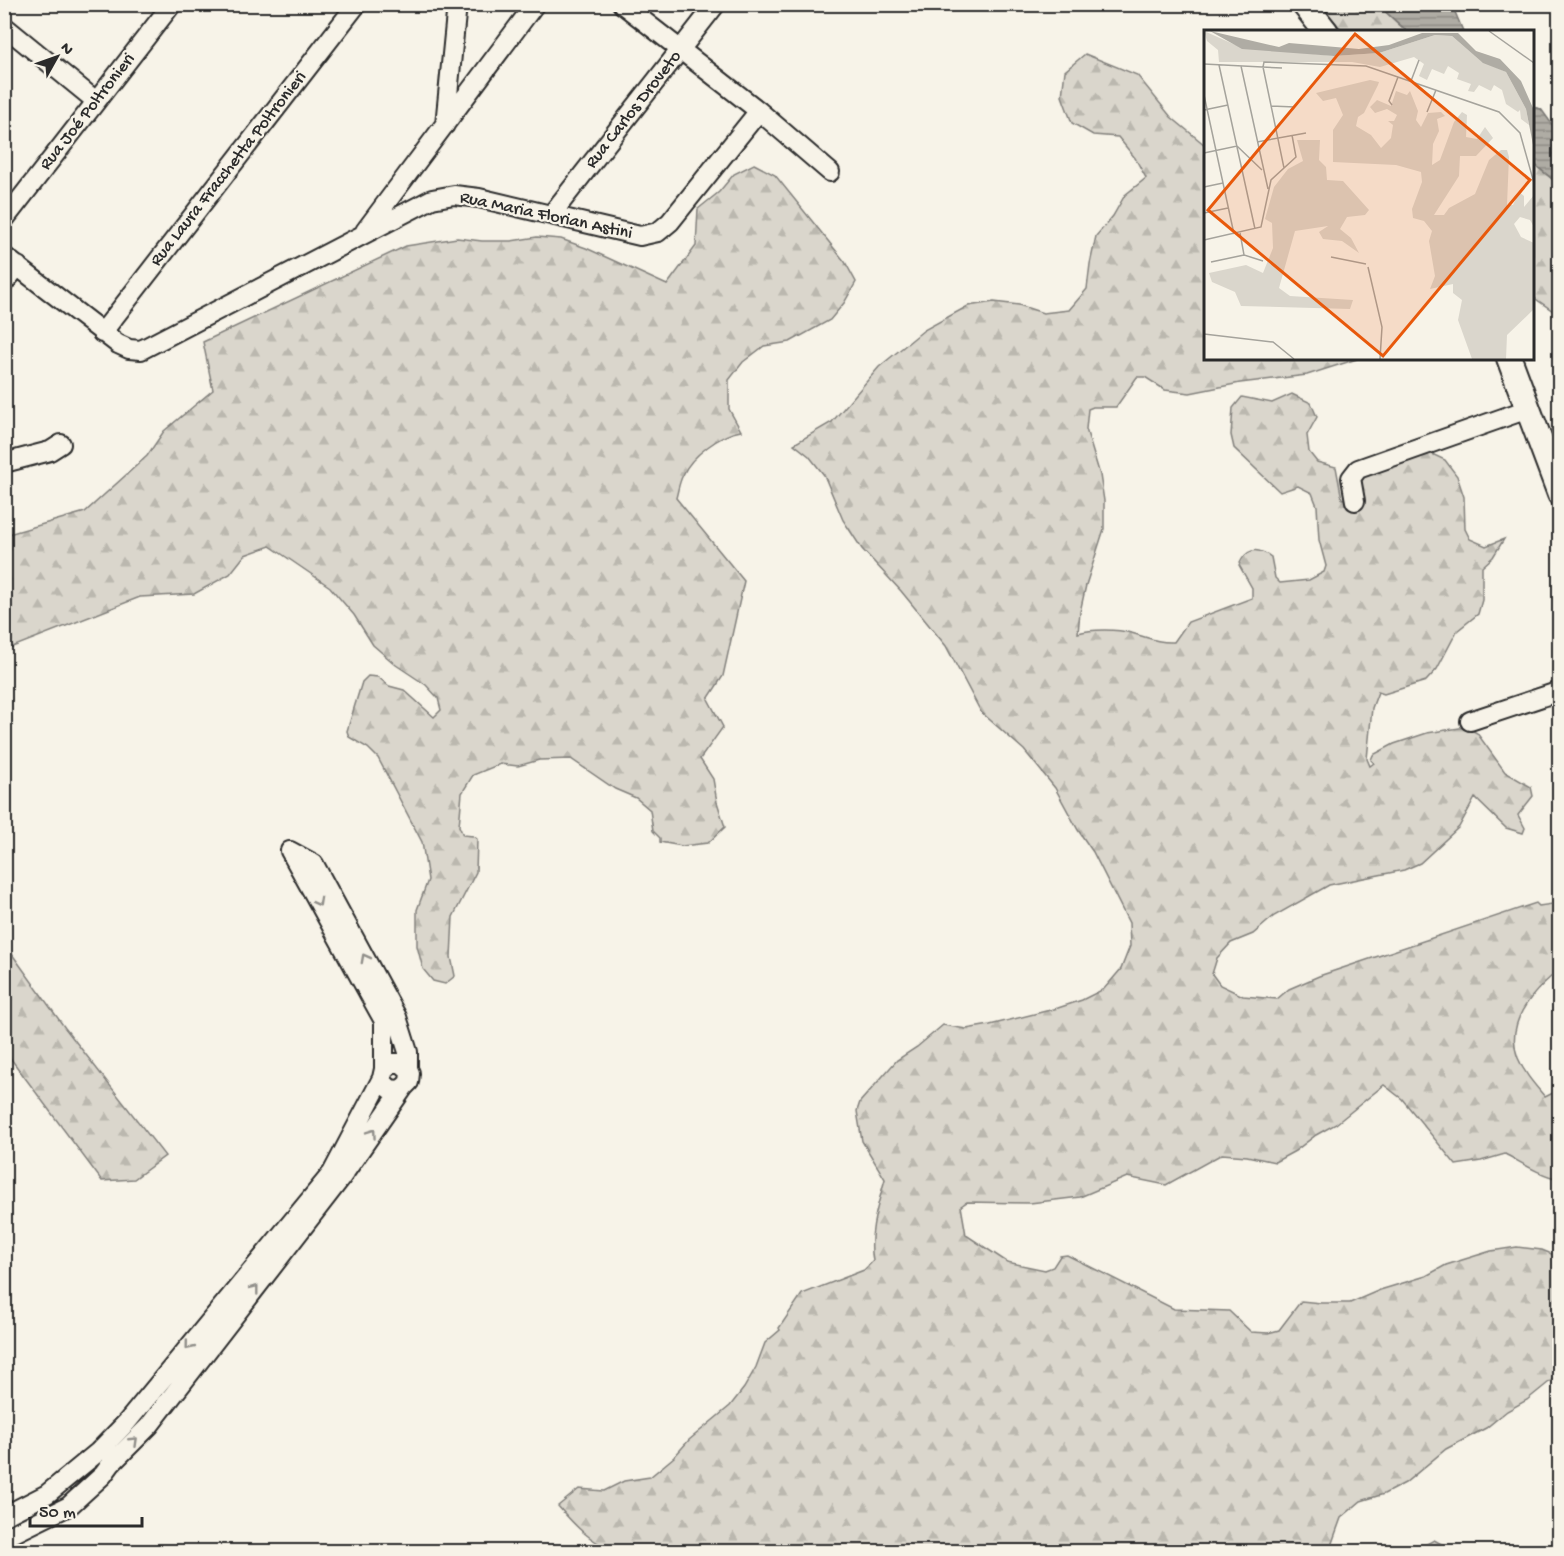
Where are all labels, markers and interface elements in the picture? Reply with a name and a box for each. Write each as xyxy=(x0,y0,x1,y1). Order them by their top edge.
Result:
north arrow xyxy=(27,27,87,87)
inset map xyxy=(1204,30,1534,360)
text: N xyxy=(55,39,77,60)
street label: Rua Carlos Droveto xyxy=(581,47,687,173)
street label: Rua Joé Poltronieri xyxy=(36,49,140,175)
street label: Rua Laura Fracchetta Poltronieri xyxy=(146,67,312,271)
street label: Rua Maria Florian Astini xyxy=(458,187,634,245)
one-way arrow xyxy=(311,896,322,906)
one-way arrow xyxy=(361,954,372,964)
one-way arrow xyxy=(365,1129,376,1140)
one-way arrow xyxy=(248,1285,259,1296)
one-way arrow xyxy=(186,1340,197,1351)
one-way arrow xyxy=(126,1438,137,1449)
scale bar xyxy=(30,1490,142,1528)
text: 50 m xyxy=(39,1503,76,1524)

